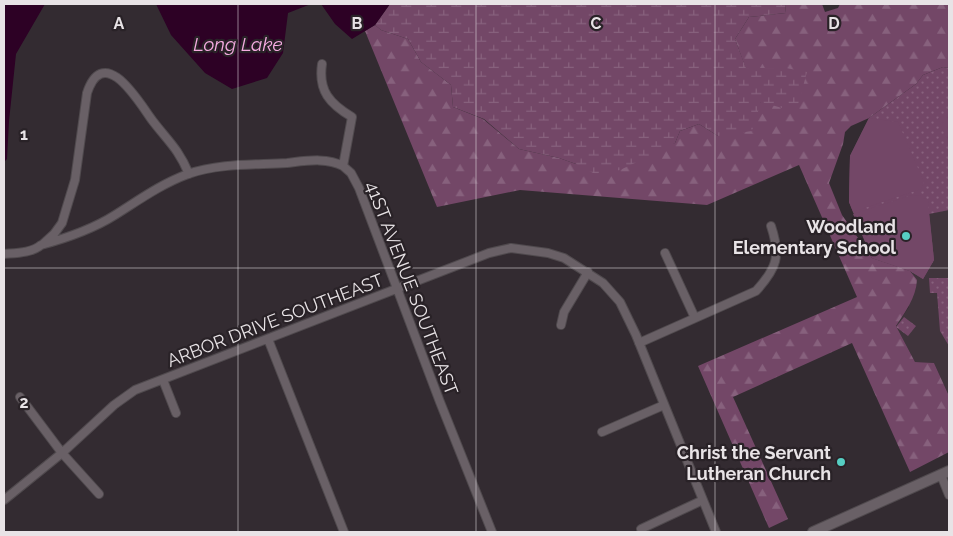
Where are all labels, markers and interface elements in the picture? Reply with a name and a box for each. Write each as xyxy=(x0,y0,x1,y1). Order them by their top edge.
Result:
text: A xyxy=(114,14,125,33)
text: B xyxy=(352,14,363,33)
text: C xyxy=(591,14,602,33)
text: D xyxy=(828,14,840,33)
water label: Long Lake xyxy=(193,33,283,55)
text: 1 xyxy=(20,125,28,144)
street label: 41ST AVENUE SOUTHEAST xyxy=(361,178,463,398)
place label: Woodland Elementary School xyxy=(733,216,896,258)
marker: Woodland Elementary School xyxy=(900,230,912,242)
street label: ARBOR DRIVE SOUTHEAST xyxy=(164,269,386,371)
text: 2 xyxy=(19,393,29,412)
place label: Christ the Servant Lutheran Church xyxy=(677,442,831,484)
marker: Christ the Servant Lutheran Church xyxy=(835,456,847,468)

